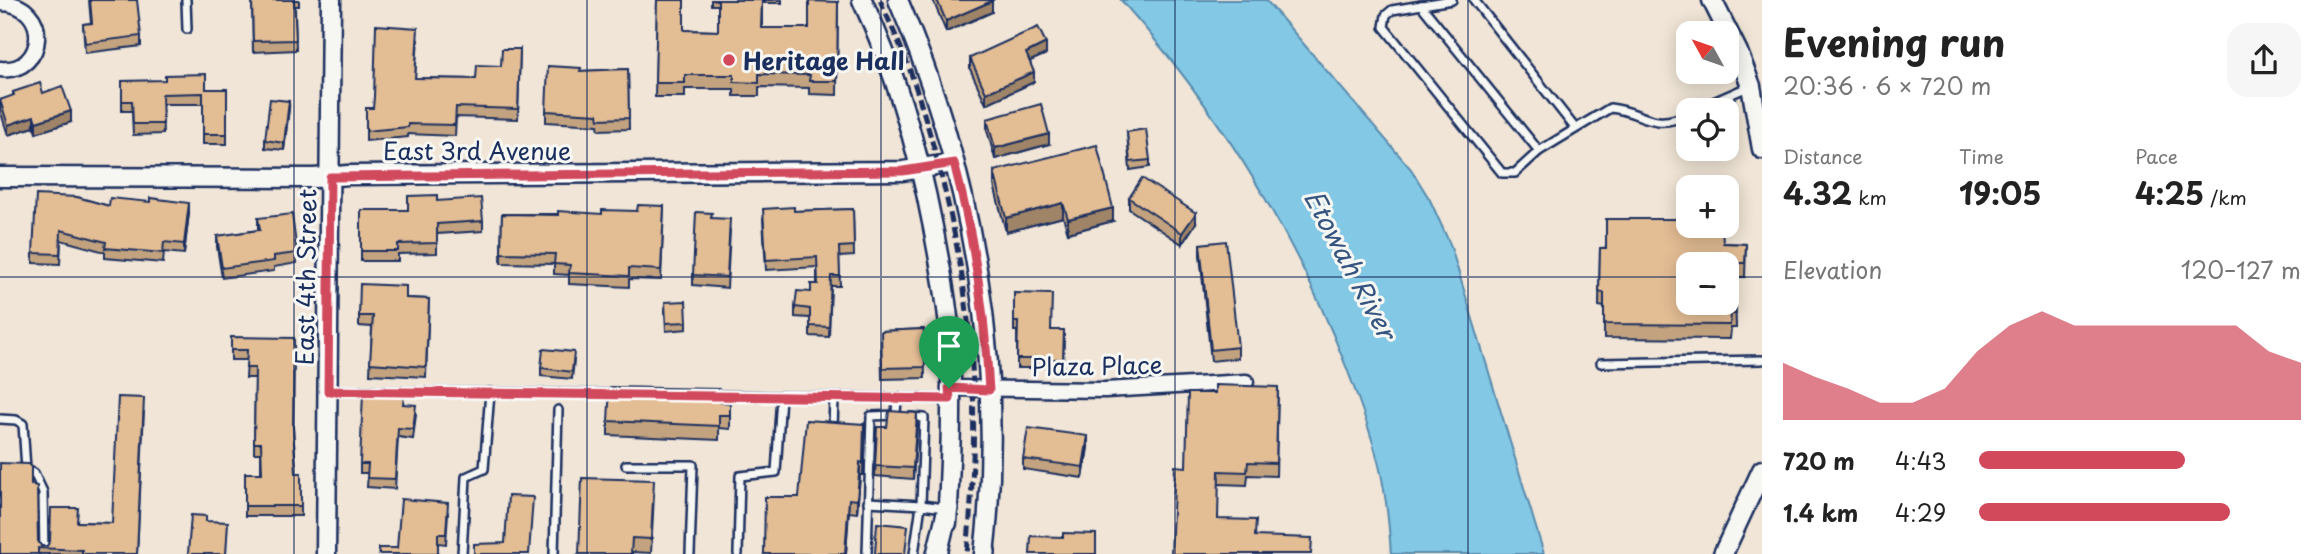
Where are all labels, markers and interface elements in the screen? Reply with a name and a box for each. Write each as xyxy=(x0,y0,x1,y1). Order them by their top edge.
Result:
text: Evening run xyxy=(1783,13,2005,70)
north arrow xyxy=(1676,21,1740,84)
map controls xyxy=(1676,21,1739,315)
button: share xyxy=(2227,23,2301,97)
place label: Heritage Hall xyxy=(743,42,904,78)
marker: Heritage Hall xyxy=(721,52,737,68)
text: 20:36 · 6 × 720 m xyxy=(1783,68,1992,103)
button: locate xyxy=(1676,98,1739,161)
street label: East 3rd Avenue xyxy=(383,132,571,168)
text: Distance xyxy=(1783,142,1863,170)
text: Time xyxy=(1959,142,2004,170)
text: Pace xyxy=(2135,142,2178,170)
text: 4.32 xyxy=(1783,170,1852,215)
text: 19:05 xyxy=(1959,170,2041,215)
text: 4:25 xyxy=(2135,170,2204,215)
button: + xyxy=(1676,175,1739,238)
water label: Etowah River xyxy=(1295,182,1408,349)
text: km xyxy=(1852,183,1887,211)
text: /km xyxy=(2204,183,2247,211)
street label: East 4th Street xyxy=(285,188,325,366)
button: − xyxy=(1676,252,1739,315)
text: Elevation xyxy=(1783,252,1882,287)
text: 120–127 m xyxy=(2181,252,2301,287)
pin xyxy=(919,316,979,388)
icon: arrive xyxy=(930,327,968,365)
street label: Plaza Place xyxy=(1031,346,1163,384)
text: 720 m xyxy=(1783,443,1855,478)
text: 4:43 xyxy=(1895,443,1947,478)
text: 1.4 km xyxy=(1783,495,1858,530)
text: 4:29 xyxy=(1895,495,1946,530)

